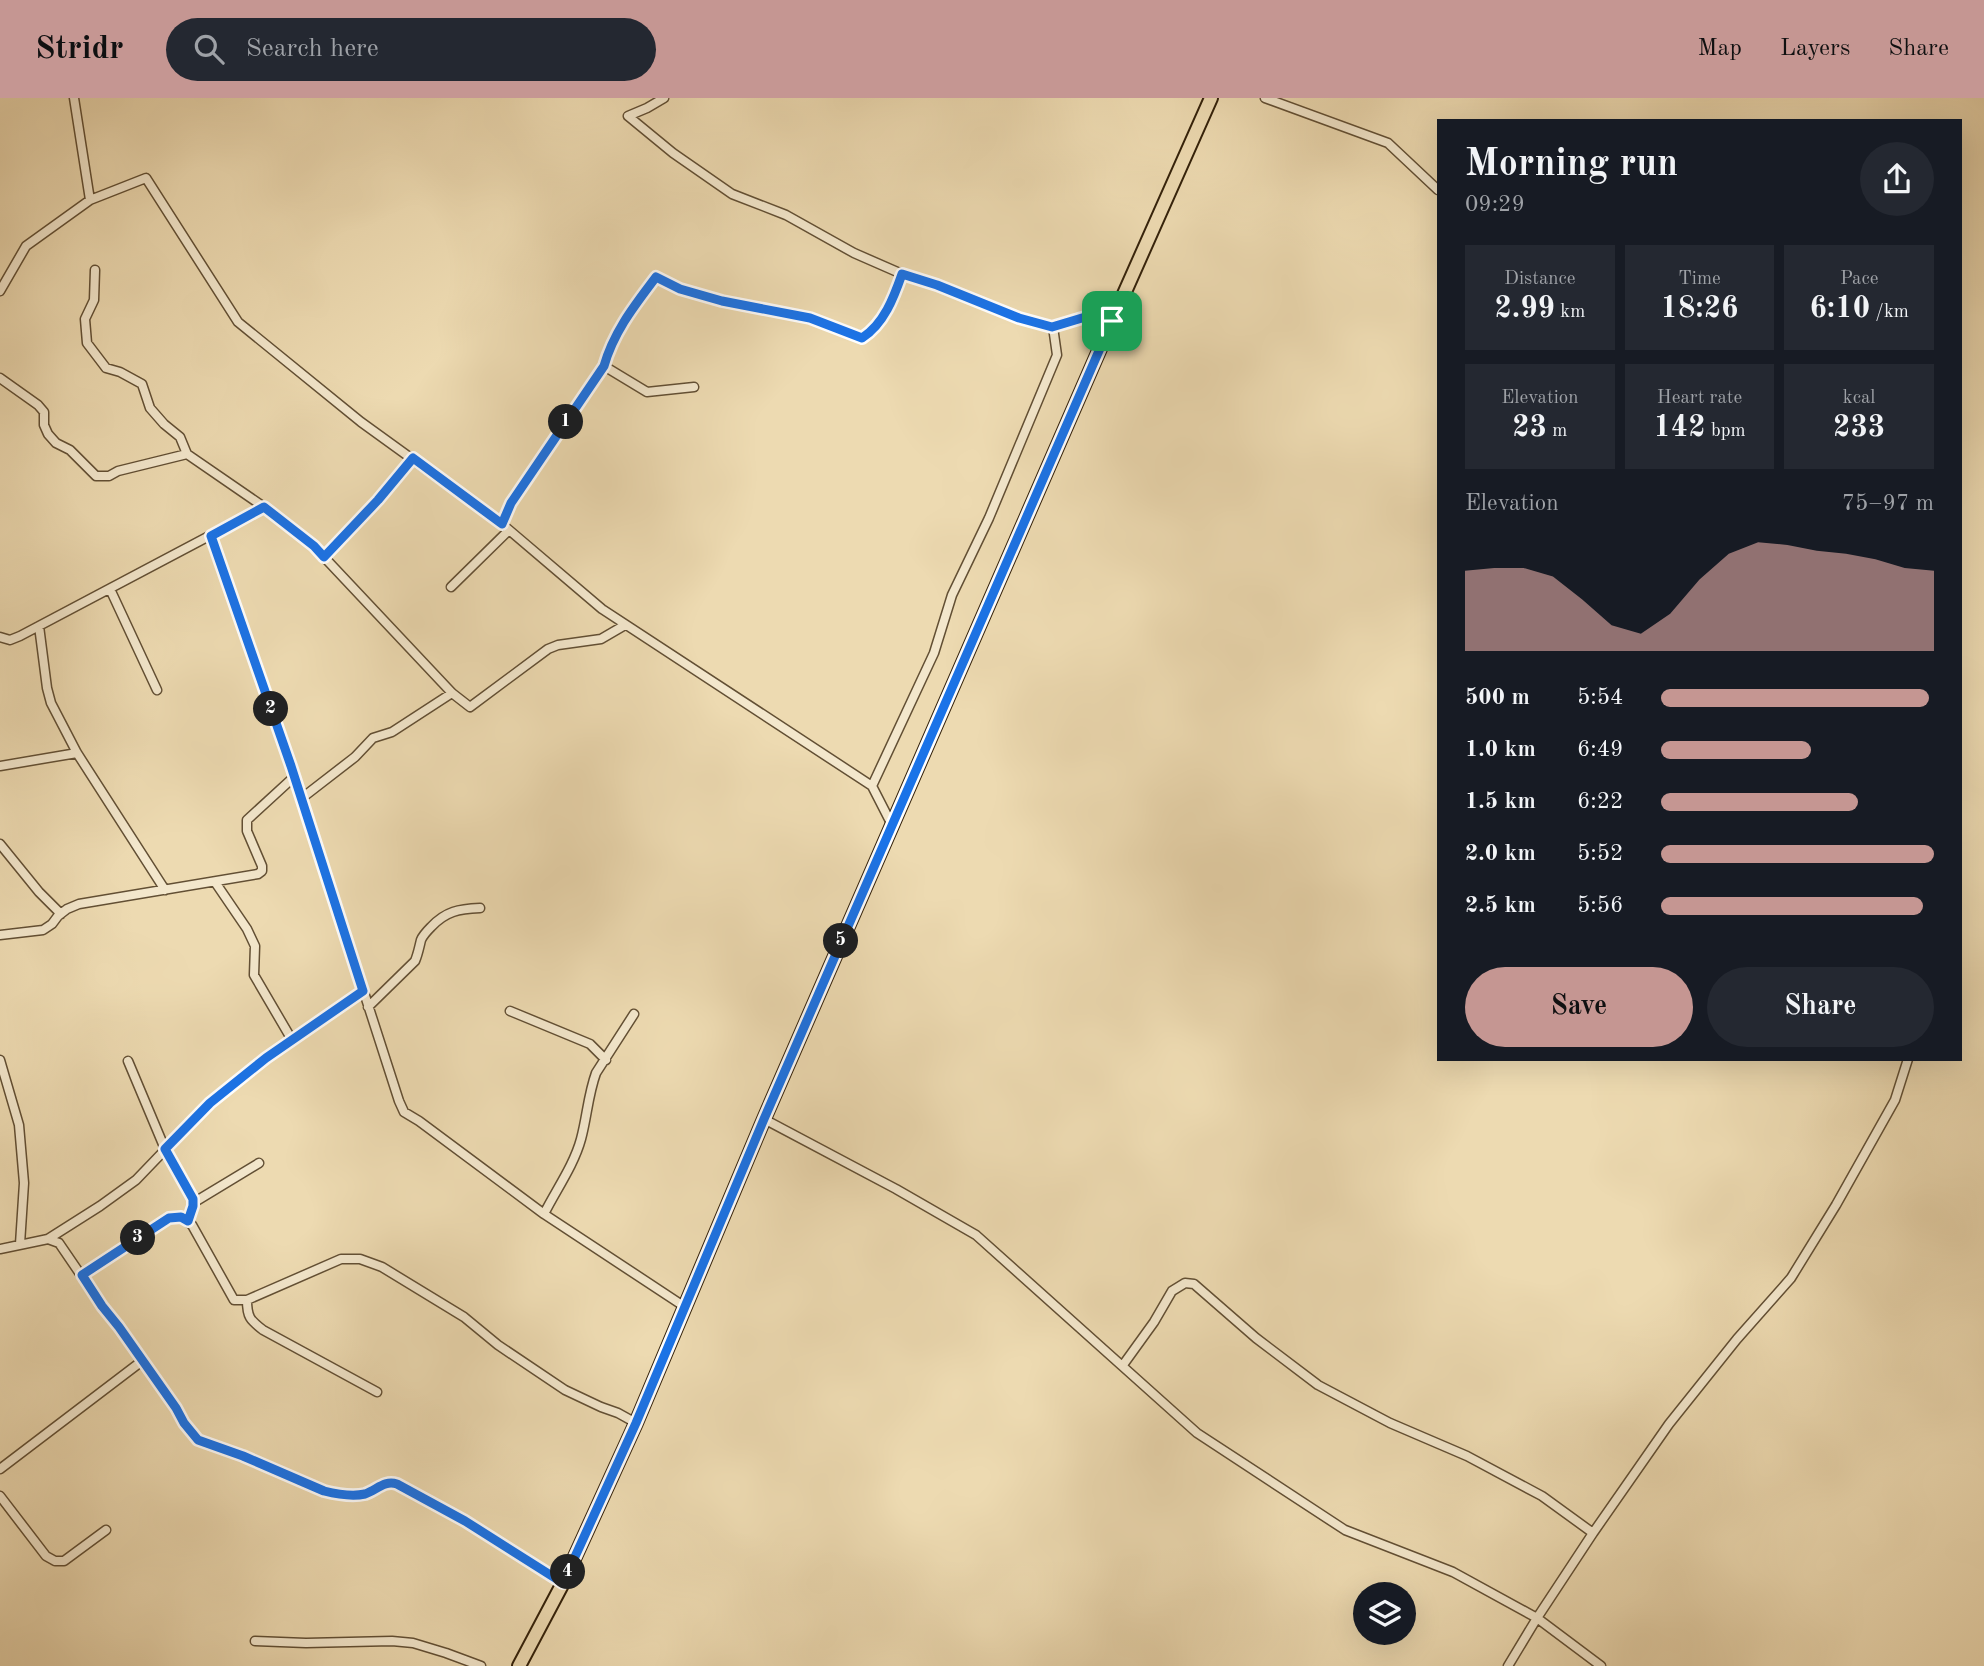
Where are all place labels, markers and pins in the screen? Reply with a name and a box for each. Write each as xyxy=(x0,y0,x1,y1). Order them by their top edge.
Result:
pin xyxy=(1082,291,1142,351)
pin: 1 xyxy=(548,404,584,440)
pin: 2 xyxy=(254,692,288,726)
pin: 5 xyxy=(824,924,858,958)
pin: 3 xyxy=(120,1220,156,1256)
pin: 4 xyxy=(550,1554,586,1590)

